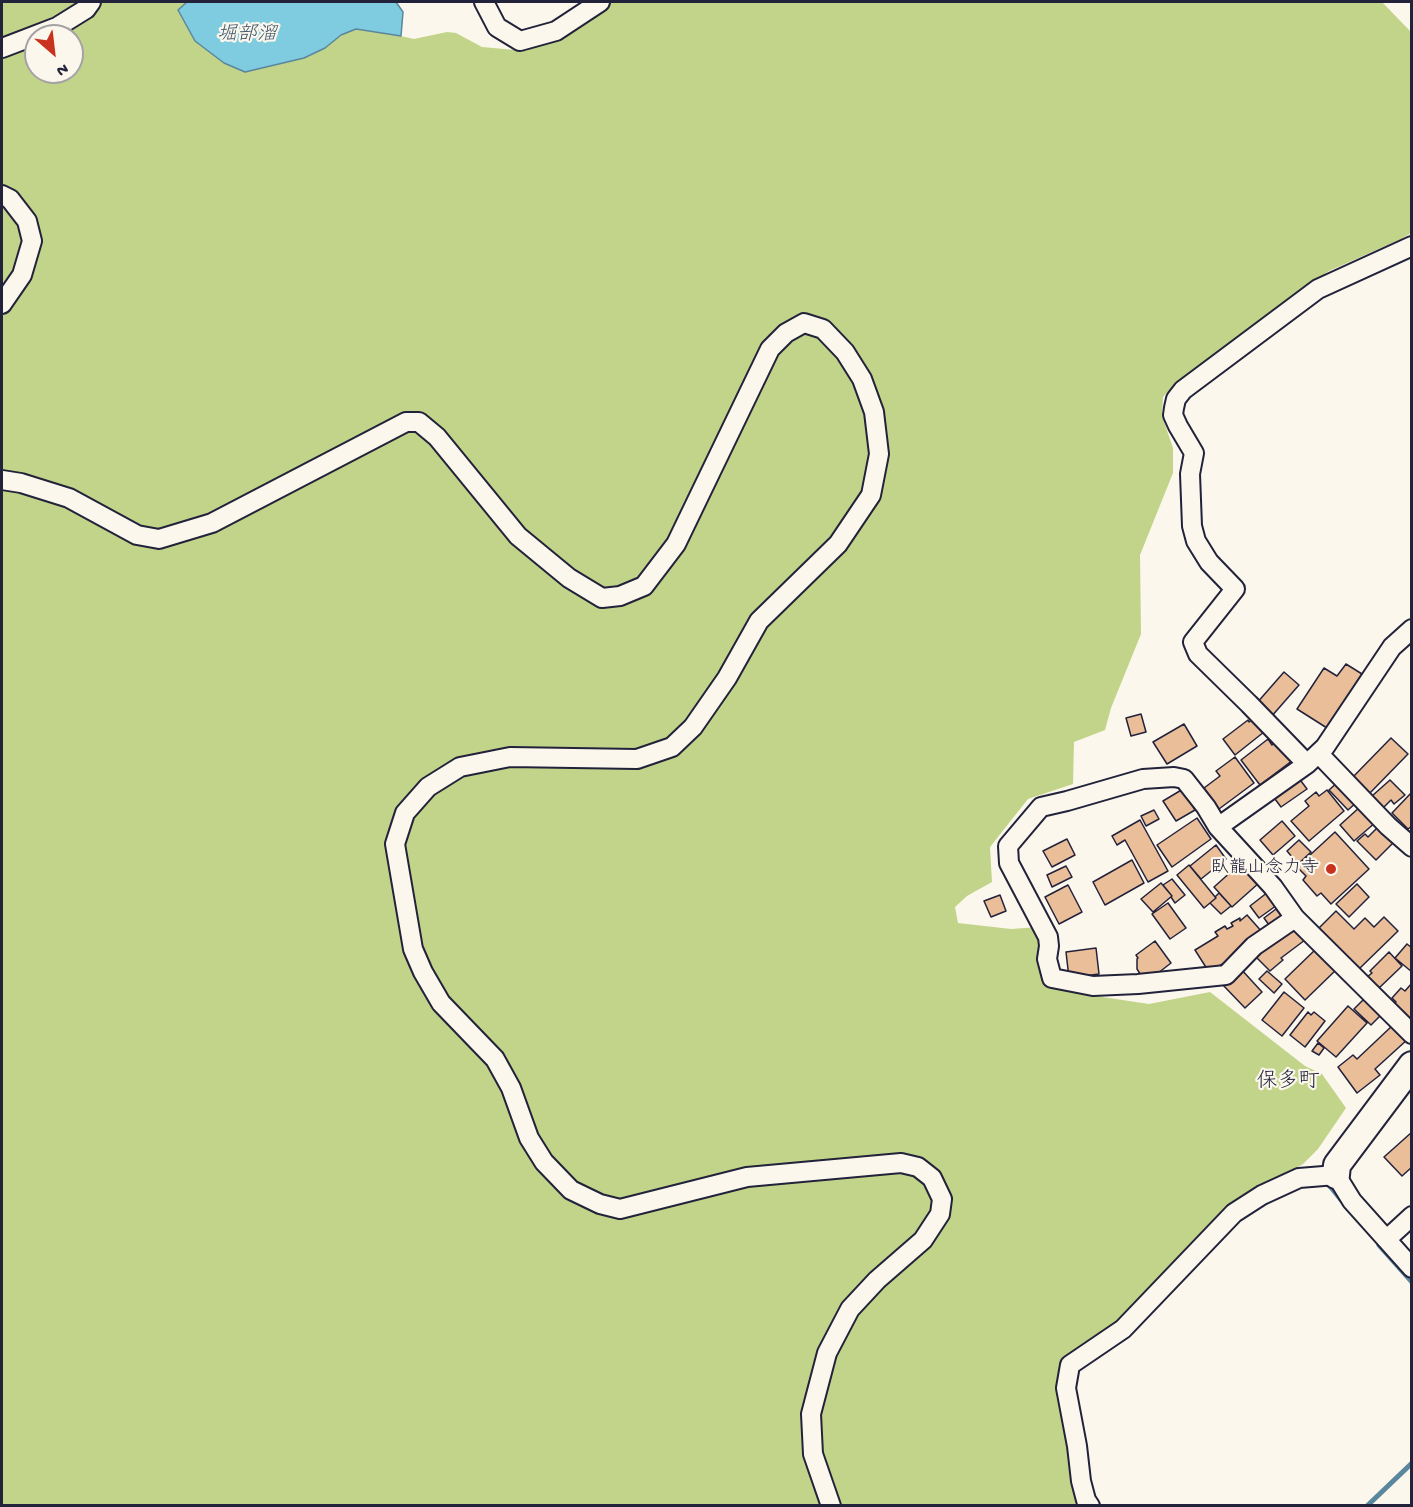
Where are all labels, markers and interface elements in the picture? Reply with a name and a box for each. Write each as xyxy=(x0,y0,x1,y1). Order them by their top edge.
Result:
north arrow xyxy=(24,24,84,84)
water label: 堀部溜 xyxy=(217,24,277,48)
text: N xyxy=(53,58,71,79)
place label: 臥龍山念力寺 xyxy=(1211,858,1319,880)
marker: 臥龍山念力寺 xyxy=(1324,862,1338,876)
district label: 保多町 xyxy=(1257,1070,1319,1096)

